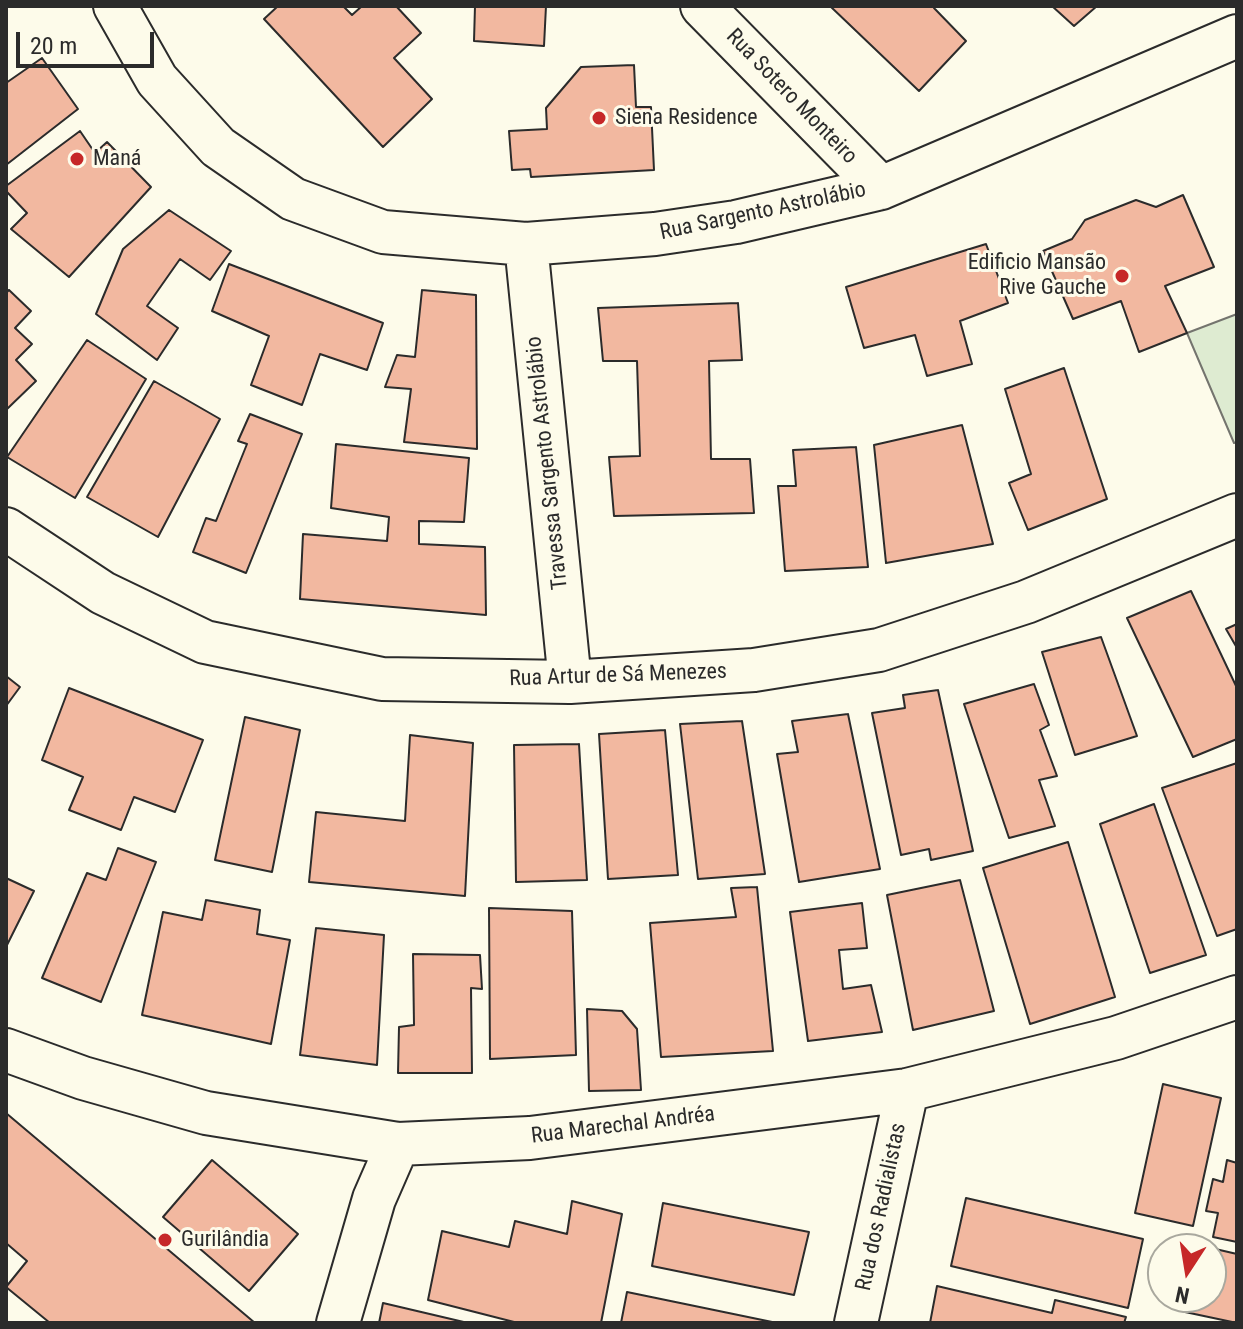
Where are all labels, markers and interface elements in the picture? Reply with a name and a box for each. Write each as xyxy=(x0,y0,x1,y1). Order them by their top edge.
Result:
scale bar xyxy=(20,16,158,66)
street label: Rua Sotero Monteiro xyxy=(720,24,862,170)
text: 20 m xyxy=(30,32,77,60)
place label: Siena Residence xyxy=(615,105,757,131)
marker: Siena Residence xyxy=(590,109,608,127)
place label: Maná xyxy=(93,146,141,172)
marker: Maná xyxy=(68,150,86,168)
street label: Rua Sargento Astrolábio xyxy=(658,177,868,247)
place label: Edificio Mansão Rive Gauche xyxy=(968,250,1106,302)
marker: Edificio Mansão Rive Gauche xyxy=(1113,267,1131,285)
street label: Travessa Sargento Astrolábio xyxy=(522,335,574,591)
street label: Rua Artur de Sá Menezes xyxy=(509,659,727,693)
street label: Rua Marechal Andréa xyxy=(530,1102,716,1150)
street label: Rua dos Radialistas xyxy=(851,1121,913,1293)
place label: Gurilândia xyxy=(181,1227,269,1253)
marker: Gurilândia xyxy=(156,1231,174,1249)
north arrow xyxy=(1147,1233,1227,1313)
text: N xyxy=(1173,1281,1192,1309)

